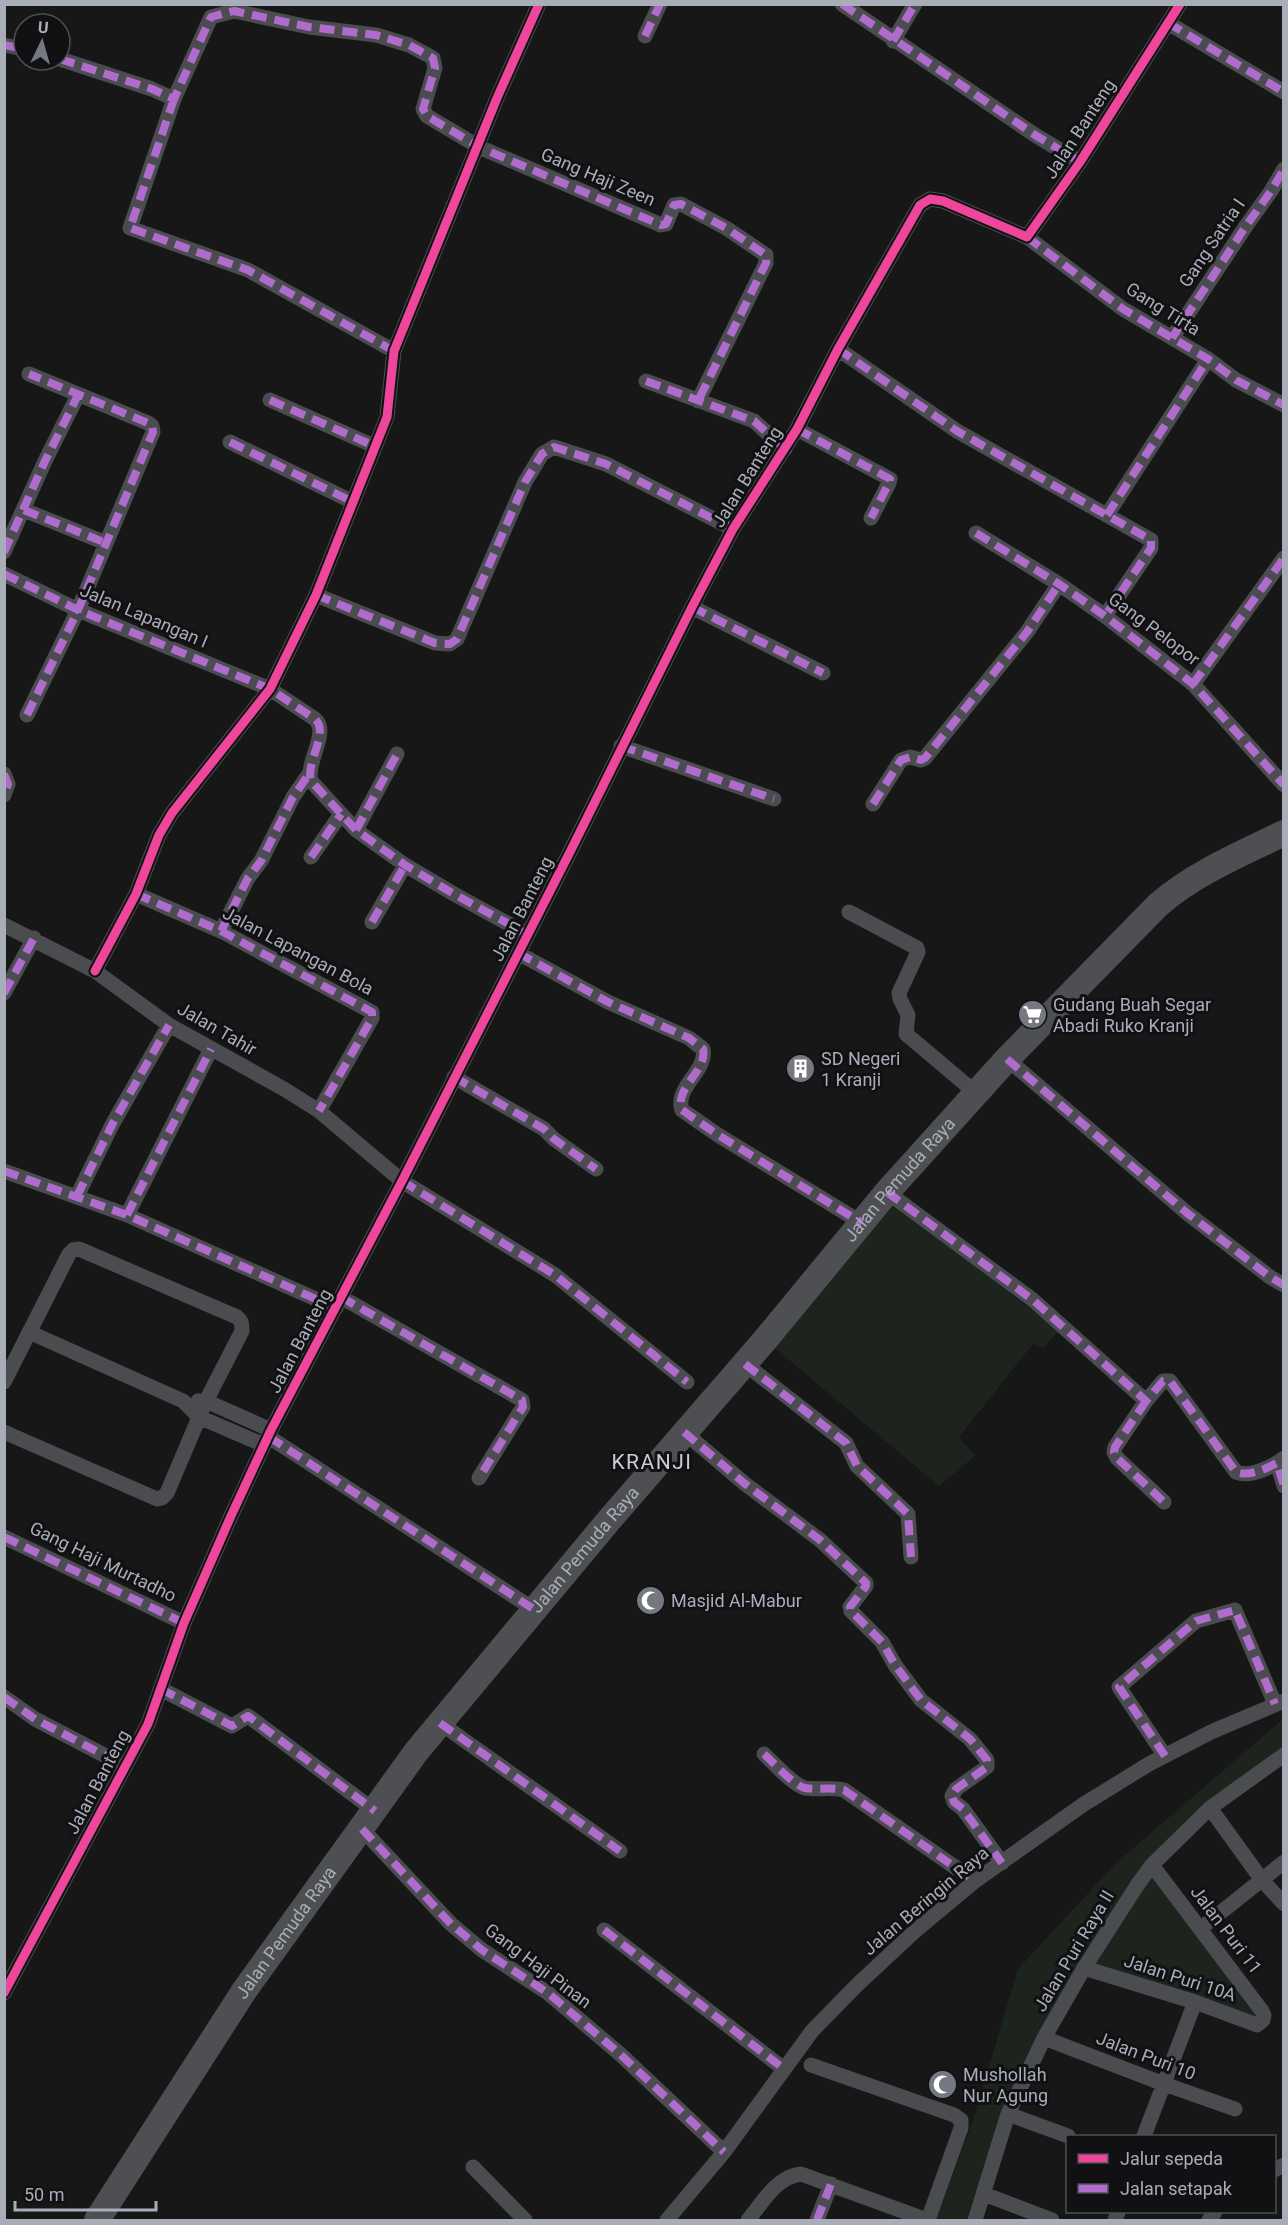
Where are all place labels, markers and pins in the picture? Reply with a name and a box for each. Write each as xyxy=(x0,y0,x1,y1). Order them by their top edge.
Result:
place label: Gudang Buah Segar Abadi Ruko Kranji xyxy=(1053,994,1211,1036)
supermarket icon: Gudang Buah Segar Abadi Ruko Kranji xyxy=(1016,999,1048,1031)
place label: SD Negeri 1 Kranji xyxy=(821,1048,900,1090)
building icon: SD Negeri 1 Kranji xyxy=(784,1053,816,1085)
mosque icon: Masjid Al-Mabur xyxy=(634,1585,666,1617)
place label: Masjid Al-Mabur xyxy=(671,1590,802,1611)
place label: Mushollah Nur Agung xyxy=(963,2064,1048,2106)
mosque icon: Mushollah Nur Agung xyxy=(926,2069,958,2101)

